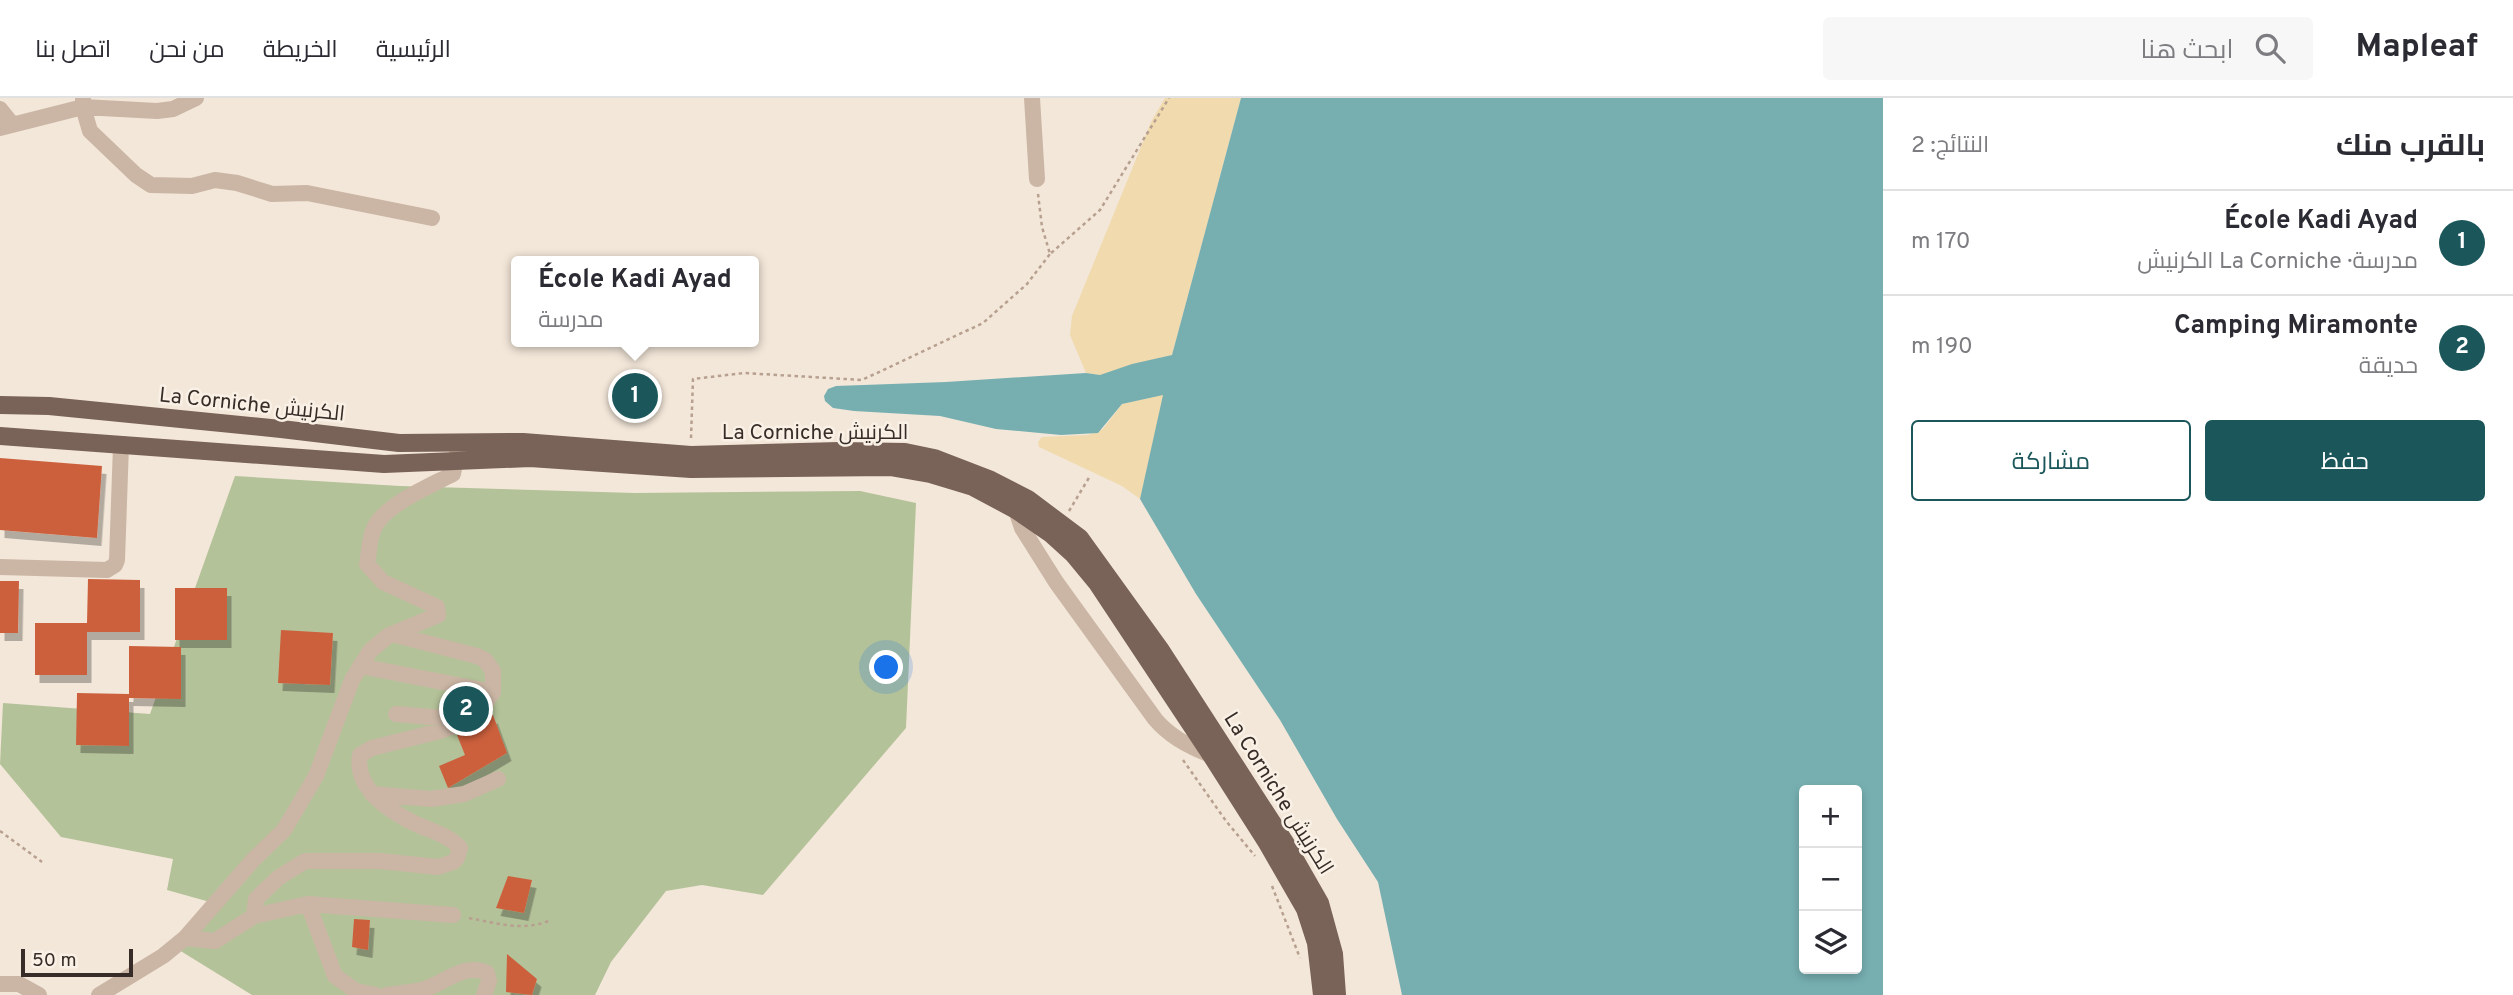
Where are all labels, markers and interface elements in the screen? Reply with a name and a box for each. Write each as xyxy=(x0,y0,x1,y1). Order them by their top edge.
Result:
search box xyxy=(1823,17,2313,80)
text: Mapleaf xyxy=(2355,27,2478,69)
icon: search xyxy=(2251,29,2289,67)
text: ابحث هنا xyxy=(2140,35,2233,68)
text: اتصل بنا xyxy=(35,36,111,66)
text: من نحن xyxy=(149,36,225,66)
text: الخريطة xyxy=(263,36,338,66)
text: الرئيسية xyxy=(376,36,451,66)
text: بالقرب منك xyxy=(2336,129,2485,166)
text: النتائج: 2 xyxy=(1911,132,1989,161)
text: École Kadi Ayad xyxy=(2224,205,2418,238)
text: 170 m xyxy=(1911,228,1970,257)
text: 1 xyxy=(2457,228,2467,257)
text: مدرسة · La Corniche الكرنيش xyxy=(2137,248,2418,277)
popup xyxy=(511,256,759,347)
text: École Kadi Ayad xyxy=(538,264,732,297)
text: مدرسة xyxy=(538,307,604,336)
text: Camping Miramonte xyxy=(2174,310,2418,343)
text: 190 m xyxy=(1911,333,1973,362)
text: 2 xyxy=(2455,333,2469,362)
text: حديقة xyxy=(2359,353,2418,382)
pin: 1 xyxy=(612,370,658,422)
street label: La Corniche الكرنيش xyxy=(158,382,346,429)
street label: La Corniche الكرنيش xyxy=(722,420,908,447)
button: مشاركة xyxy=(1911,420,2191,501)
button: حفظ xyxy=(2205,420,2485,501)
your location xyxy=(869,650,903,684)
pin: 2 xyxy=(443,683,489,735)
street label: La Corniche الكرنيش xyxy=(1217,708,1339,880)
map controls xyxy=(1799,785,1862,974)
button: + xyxy=(1799,785,1862,848)
button: − xyxy=(1799,848,1862,911)
button: layers xyxy=(1799,911,1862,974)
scale bar xyxy=(21,946,133,978)
text: 50 m xyxy=(32,949,77,973)

